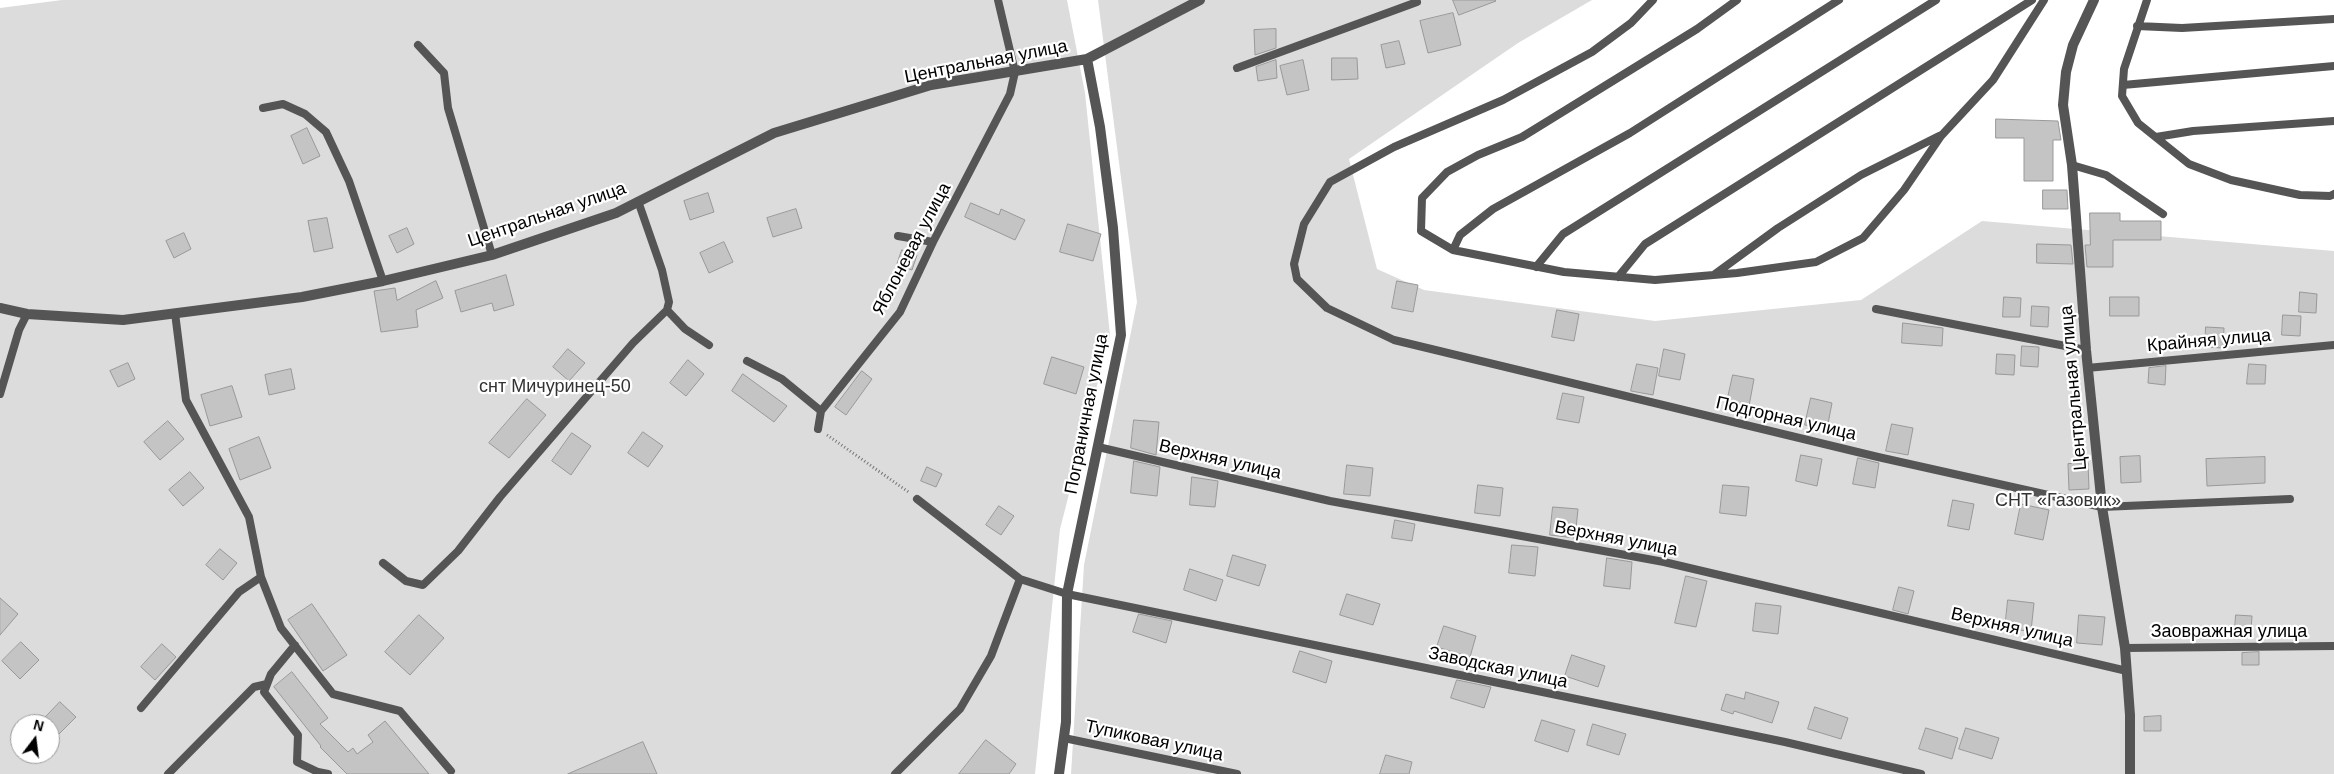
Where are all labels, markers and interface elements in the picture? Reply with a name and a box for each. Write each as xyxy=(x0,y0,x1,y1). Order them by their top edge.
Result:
street label: Центральная улица xyxy=(903,36,1069,88)
street label: Центральная улица xyxy=(465,178,629,252)
street label: Яблоневая улица xyxy=(868,179,956,319)
street label: Центральная улица xyxy=(2056,305,2092,471)
street label: Крайняя улица xyxy=(2146,325,2272,357)
street label: Пограничная улица xyxy=(1061,332,1113,496)
park label: снт Мичуринец-50 xyxy=(479,376,631,398)
street label: Подгорная улица xyxy=(1714,392,1858,446)
street label: Верхняя улица xyxy=(1157,435,1283,485)
park label: СНТ «Газовик» xyxy=(1995,490,2121,512)
street label: Верхняя улица xyxy=(1553,516,1679,562)
street label: Верхняя улица xyxy=(1949,603,2075,653)
street label: Заовражная улица xyxy=(2151,621,2307,643)
street label: Заводская улица xyxy=(1426,643,1570,693)
north arrow xyxy=(10,714,60,764)
text: N xyxy=(32,716,46,735)
street label: Тупиковая улица xyxy=(1083,716,1225,766)

